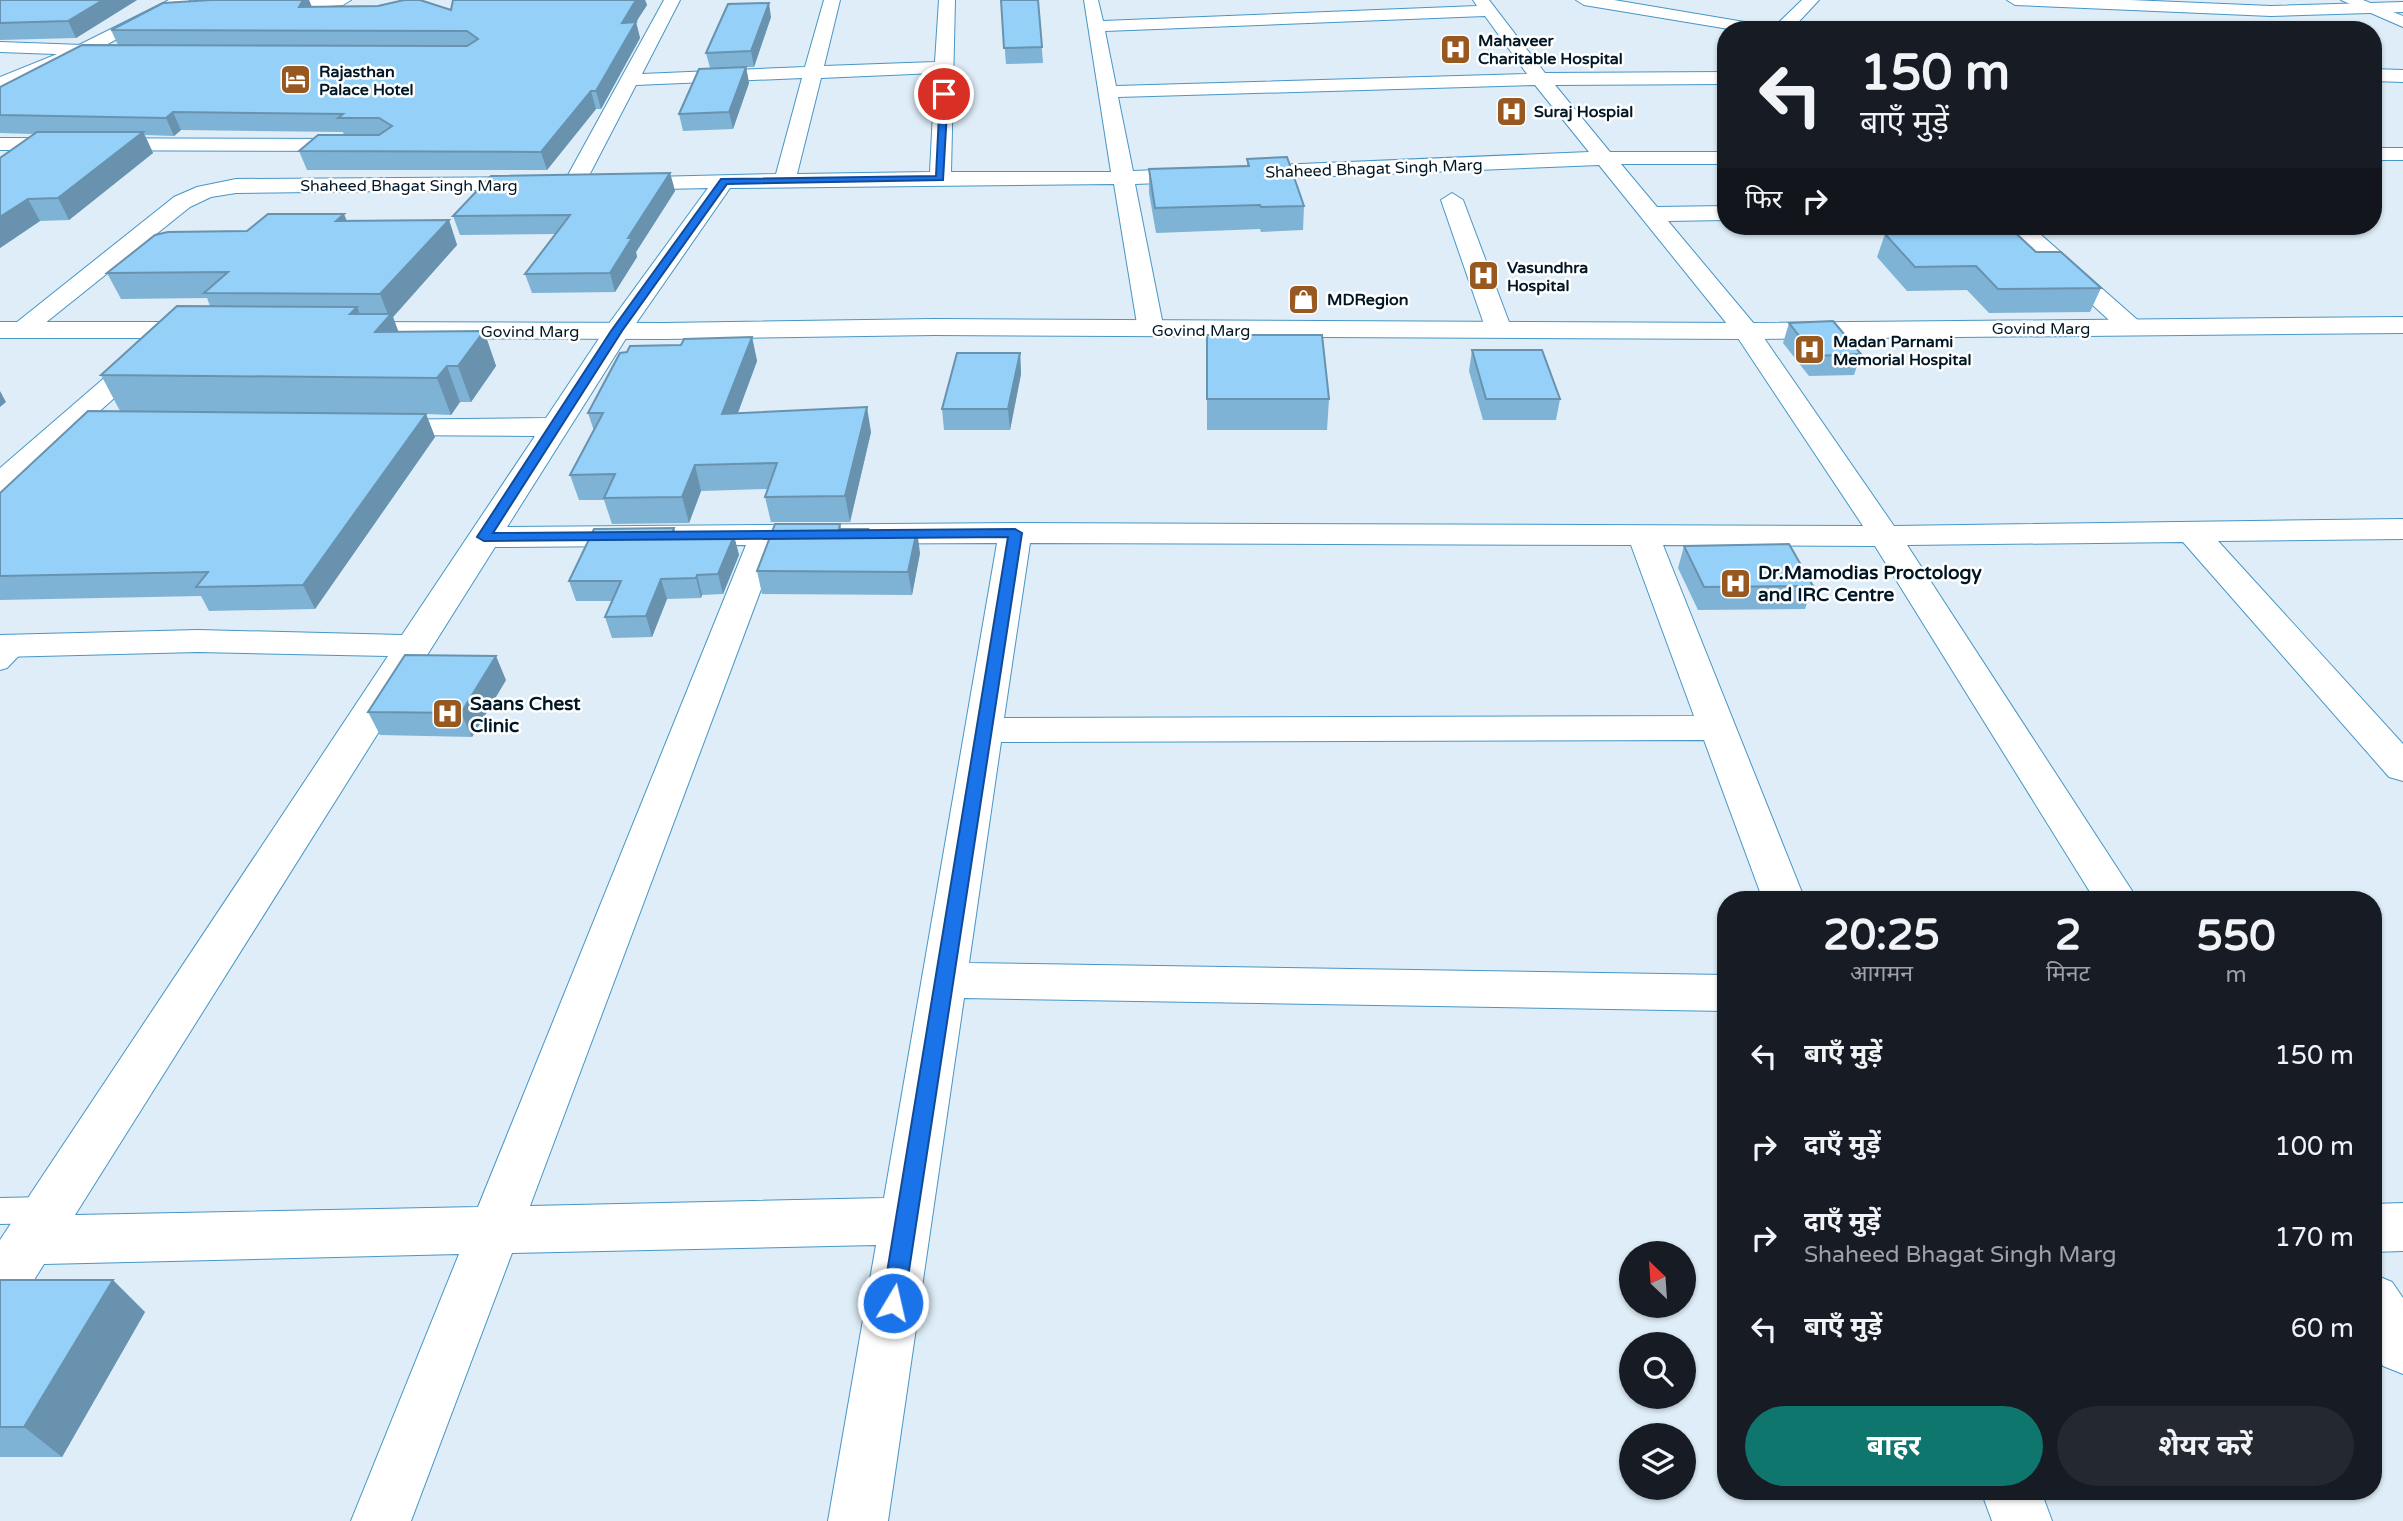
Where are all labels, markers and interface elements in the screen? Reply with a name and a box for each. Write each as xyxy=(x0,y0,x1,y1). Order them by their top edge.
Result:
place label: Mahaveer Charitable Hospital xyxy=(1478,31,1623,69)
hospital icon: Mahaveer Charitable Hospital xyxy=(1438,32,1472,66)
text: 150 m xyxy=(1860,44,2010,103)
icon: left xyxy=(1745,49,1836,140)
place label: Rajasthan Palace Hotel xyxy=(319,62,414,100)
hotel icon: Rajasthan Palace Hotel xyxy=(279,63,313,97)
pin xyxy=(914,64,974,124)
icon: arrive xyxy=(925,75,963,113)
hospital icon: Suraj Hospial xyxy=(1494,94,1528,128)
place label: Suraj Hospial xyxy=(1534,102,1633,122)
text: बाएँ मुड़ें xyxy=(1860,104,1949,142)
street label: Shaheed Bhagat Singh Marg xyxy=(1265,155,1483,183)
street label: Shaheed Bhagat Singh Marg xyxy=(300,176,518,196)
icon: right xyxy=(1796,182,1834,220)
text: फिर xyxy=(1745,184,1782,215)
place label: Vasundhra Hospital xyxy=(1507,258,1588,296)
hospital icon: Vasundhra Hospital xyxy=(1467,259,1501,293)
shop icon: MDRegion xyxy=(1287,282,1321,316)
place label: MDRegion xyxy=(1327,290,1408,310)
street label: Govind Marg xyxy=(1992,319,2090,339)
street label: Govind Marg xyxy=(1152,321,1250,341)
street label: Govind Marg xyxy=(481,322,579,342)
place label: Madan Parnami Memorial Hospital xyxy=(1833,332,1971,370)
hospital icon: Madan Parnami Memorial Hospital xyxy=(1793,333,1827,367)
place label: Dr.Mamodias Proctology and IRC Centre xyxy=(1758,562,1982,606)
hospital icon: Dr.Mamodias Proctology and IRC Centre xyxy=(1718,566,1752,600)
place label: Saans Chest Clinic xyxy=(470,693,581,737)
hospital icon: Saans Chest Clinic xyxy=(430,697,464,731)
text: 20:25 xyxy=(1823,910,1940,961)
text: 2 xyxy=(2055,910,2081,961)
text: 550 xyxy=(2197,911,2276,962)
text: आगमन xyxy=(1850,960,1913,988)
text: मिनट xyxy=(2046,960,2090,988)
text: m xyxy=(2226,961,2247,989)
icon: left xyxy=(1745,1037,1783,1075)
text: बाएँ मुड़ें xyxy=(1804,1038,1882,1069)
text: 150 m xyxy=(2274,1040,2354,1071)
icon: right xyxy=(1745,1128,1783,1166)
text: दाएँ मुड़ें xyxy=(1804,1129,1881,1160)
text: 100 m xyxy=(2274,1131,2354,1162)
text: दाएँ मुड़ें xyxy=(1804,1206,1881,1237)
icon: right xyxy=(1745,1219,1783,1257)
text: 170 m xyxy=(2274,1222,2354,1253)
north arrow xyxy=(1619,1241,1696,1318)
map controls xyxy=(1619,1241,1696,1500)
text: Shaheed Bhagat Singh Marg xyxy=(1804,1241,2116,1269)
position arrow xyxy=(856,1266,930,1340)
icon: left xyxy=(1745,1310,1783,1348)
text: बाएँ मुड़ें xyxy=(1804,1311,1882,1342)
text: 60 m xyxy=(2291,1313,2354,1344)
button: search xyxy=(1619,1332,1696,1409)
button: बाहर xyxy=(1745,1406,2043,1486)
button: शेयर करें xyxy=(2057,1406,2354,1486)
button: layers xyxy=(1619,1423,1696,1500)

